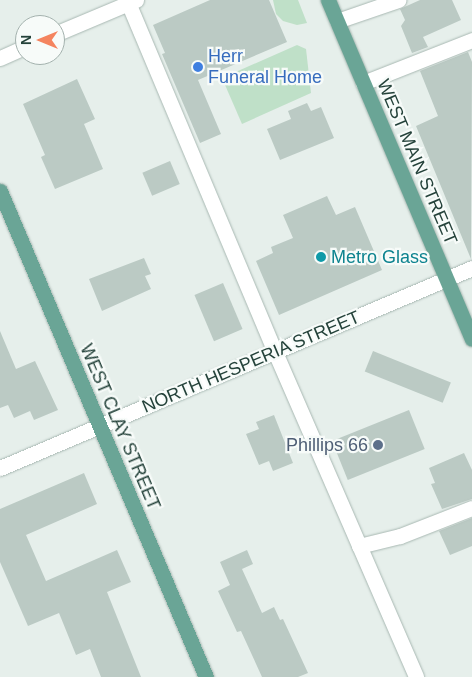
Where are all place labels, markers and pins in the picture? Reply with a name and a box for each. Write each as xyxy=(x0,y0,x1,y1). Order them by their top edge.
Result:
place label: Herr Funeral Home xyxy=(208,46,322,88)
marker: Herr Funeral Home xyxy=(192,61,204,73)
place label: Metro Glass xyxy=(331,246,428,268)
marker: Metro Glass xyxy=(315,251,327,263)
place label: Phillips 66 xyxy=(286,434,368,456)
marker: Phillips 66 xyxy=(372,439,384,451)

